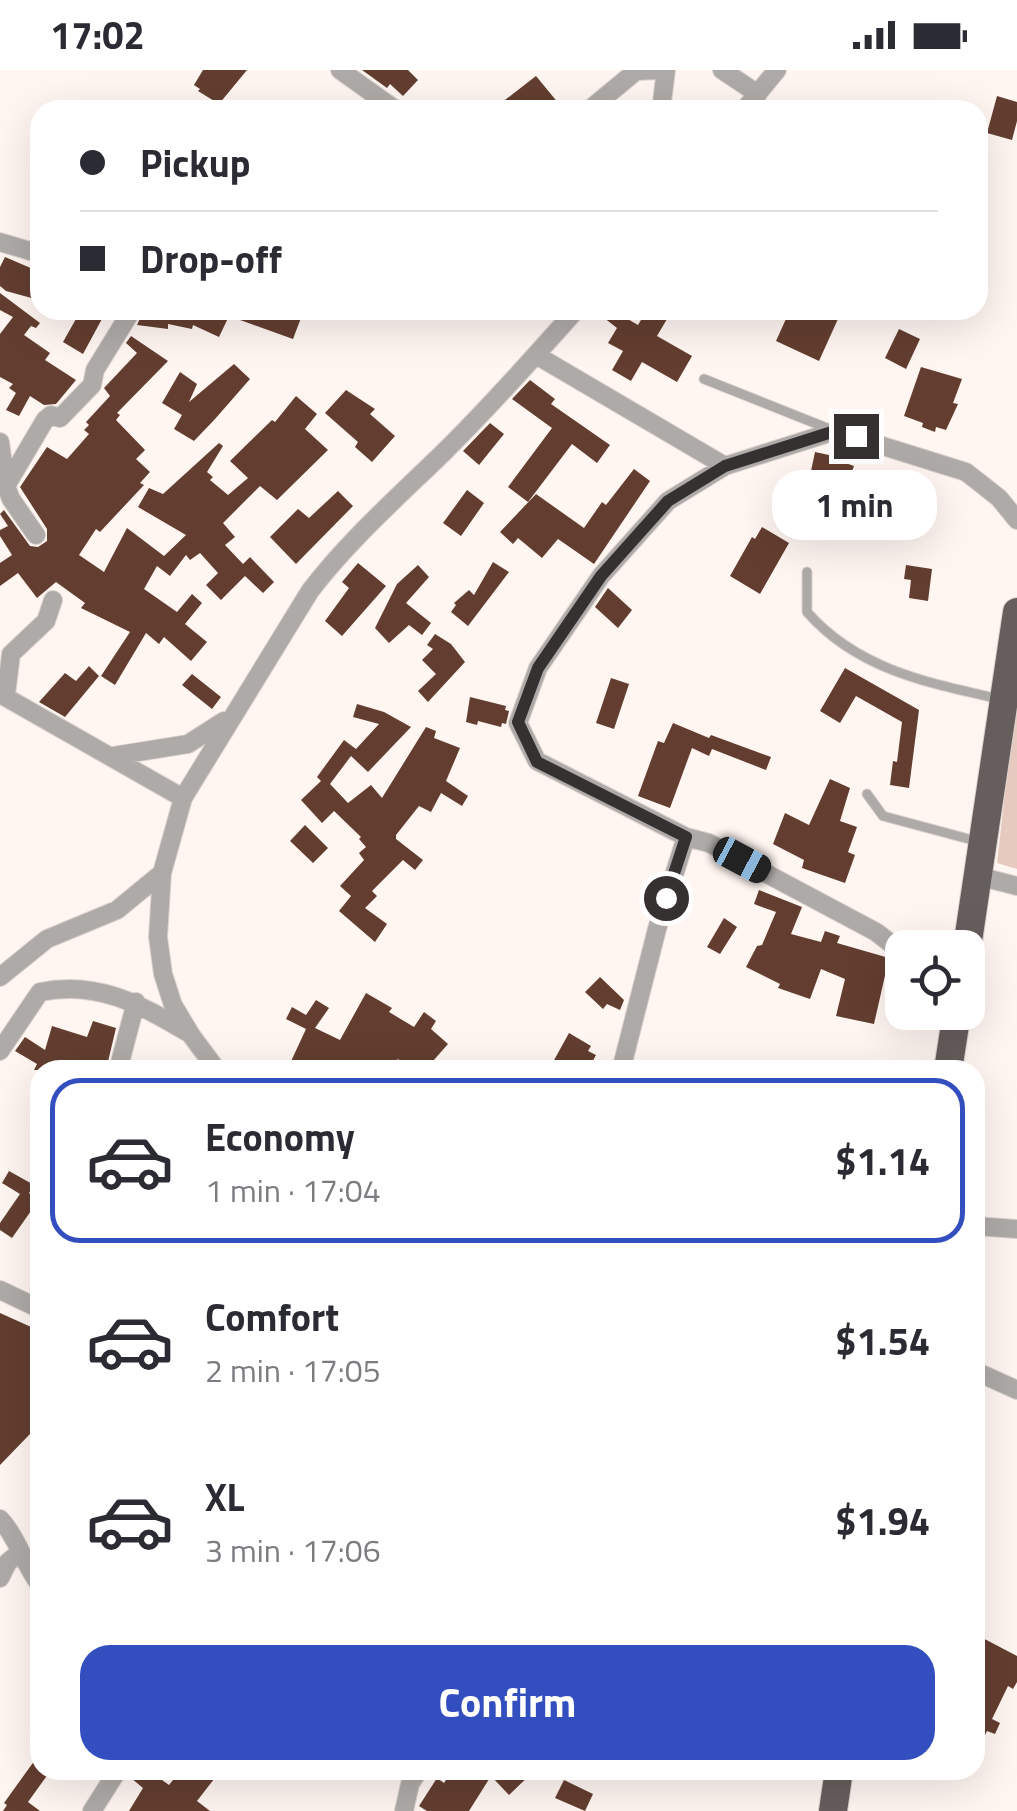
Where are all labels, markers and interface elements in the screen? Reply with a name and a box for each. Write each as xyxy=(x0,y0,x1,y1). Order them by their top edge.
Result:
text: 17:02 xyxy=(50,6,145,64)
text: Pickup xyxy=(140,134,250,192)
text: Drop-off xyxy=(140,230,282,288)
route end xyxy=(834,414,879,459)
callout: 1 min xyxy=(774,471,938,541)
text: 1 min xyxy=(816,481,893,529)
car xyxy=(708,833,776,887)
route start xyxy=(644,876,689,921)
map controls xyxy=(885,930,985,1030)
button: locate xyxy=(885,930,985,1030)
text: Economy xyxy=(205,1108,355,1166)
icon: car xyxy=(85,1116,175,1206)
text: $1.14 xyxy=(835,1132,930,1190)
text: 1 min · 17:04 xyxy=(205,1166,381,1214)
text: Comfort xyxy=(205,1288,339,1346)
icon: car xyxy=(85,1296,175,1386)
text: $1.54 xyxy=(835,1312,930,1370)
text: 2 min · 17:05 xyxy=(205,1346,381,1394)
text: XL xyxy=(205,1468,245,1526)
icon: car xyxy=(85,1476,175,1566)
text: $1.94 xyxy=(835,1492,930,1550)
text: 3 min · 17:06 xyxy=(205,1526,381,1574)
button: Confirm xyxy=(80,1645,935,1760)

